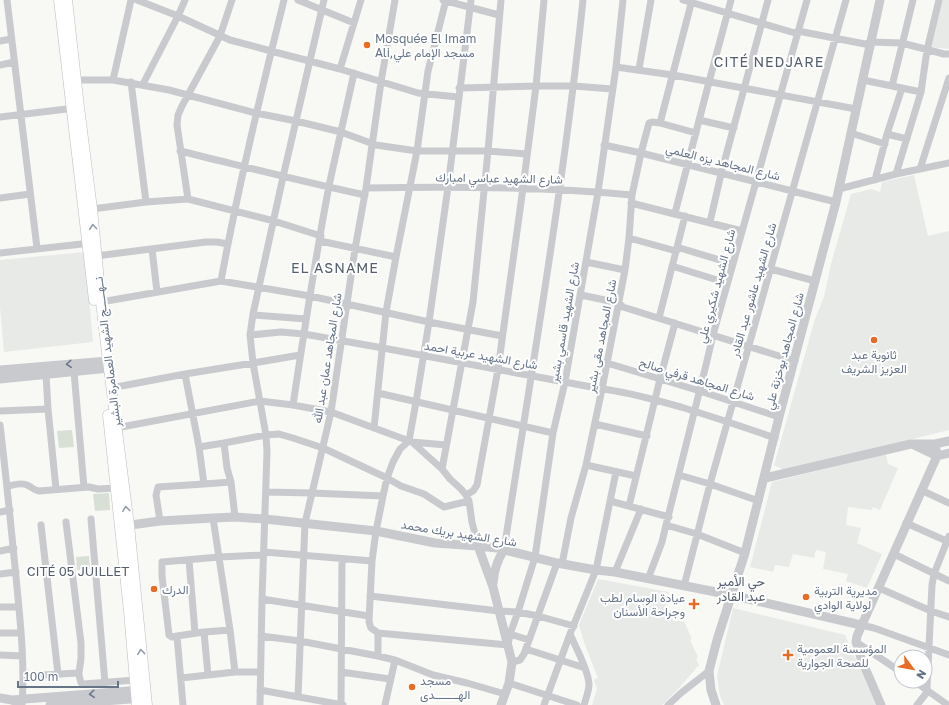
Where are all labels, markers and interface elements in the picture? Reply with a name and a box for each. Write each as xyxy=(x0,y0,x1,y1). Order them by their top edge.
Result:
place label: Mosquée El Imam Ali,مسجد الإمام علي xyxy=(375,31,476,63)
marker: Mosquée El Imam Ali,مسجد الإمام علي xyxy=(362,40,372,50)
district label: CITÉ NEDJARE xyxy=(714,53,824,70)
street label: شارع المجاهد يزه العلمي xyxy=(663,141,782,186)
street label: شارع الشهيد عباسي امبارك xyxy=(435,169,563,190)
street label: شارع الشهيد عاشور عبد القادر xyxy=(726,221,781,361)
one-way arrow xyxy=(89,224,98,230)
street label: شارع الشهيد شكيري علي xyxy=(694,227,741,345)
district label: EL ASNAME xyxy=(291,259,379,276)
street label: شارع الشهيد قاسمي بشير xyxy=(546,261,585,385)
street label: نــهـــــج الشهيد العمامرة البشير xyxy=(90,276,126,429)
street label: شارع المجاهد مقى بشير xyxy=(582,278,621,395)
street label: شارع المجاهد بوخزنة علي xyxy=(761,291,810,412)
street label: شارع المجاهد عمان عبد الله xyxy=(309,292,347,424)
marker: ثانوية عبد العزيز الشريف xyxy=(869,335,879,345)
street label: شارع الشهيد عربية احمد xyxy=(423,338,539,374)
place label: ثانوية عبد العزيز الشريف xyxy=(841,347,907,377)
street label: شارع المجاهد قرفي صالح xyxy=(637,354,756,407)
one-way arrow xyxy=(66,360,72,369)
one-way arrow xyxy=(122,506,131,512)
street label: شارع الشهيد بريك محمد xyxy=(400,516,518,552)
district label: CITÉ 05 JUILLET xyxy=(27,563,129,579)
district label: حي الأمير عبد القادر xyxy=(716,573,766,605)
place label: الدرك xyxy=(162,582,188,598)
place label: مديرية التربية لولاية الوادي xyxy=(814,583,878,615)
marker: الدرك xyxy=(149,584,159,594)
place label: عيادة الوسام لطب وجراحة الأسنان xyxy=(600,590,685,620)
marker: مديرية التربية لولاية الوادي xyxy=(801,592,811,602)
marker: عيادة الوسام لطب وجراحة الأسنان xyxy=(688,598,700,610)
place label: المؤسسة العمومية للصحة الجوارية xyxy=(797,641,887,671)
one-way arrow xyxy=(137,649,146,655)
marker: المؤسسة العمومية للصحة الجوارية xyxy=(782,649,794,661)
north arrow xyxy=(893,649,933,689)
scale bar xyxy=(18,663,118,689)
text: N xyxy=(914,668,930,682)
text: 100 m xyxy=(24,669,58,684)
place label: مسجد الهـــــــدى xyxy=(420,673,470,703)
marker: مسجد الهـــــــدى xyxy=(407,682,417,692)
one-way arrow xyxy=(89,690,95,699)

